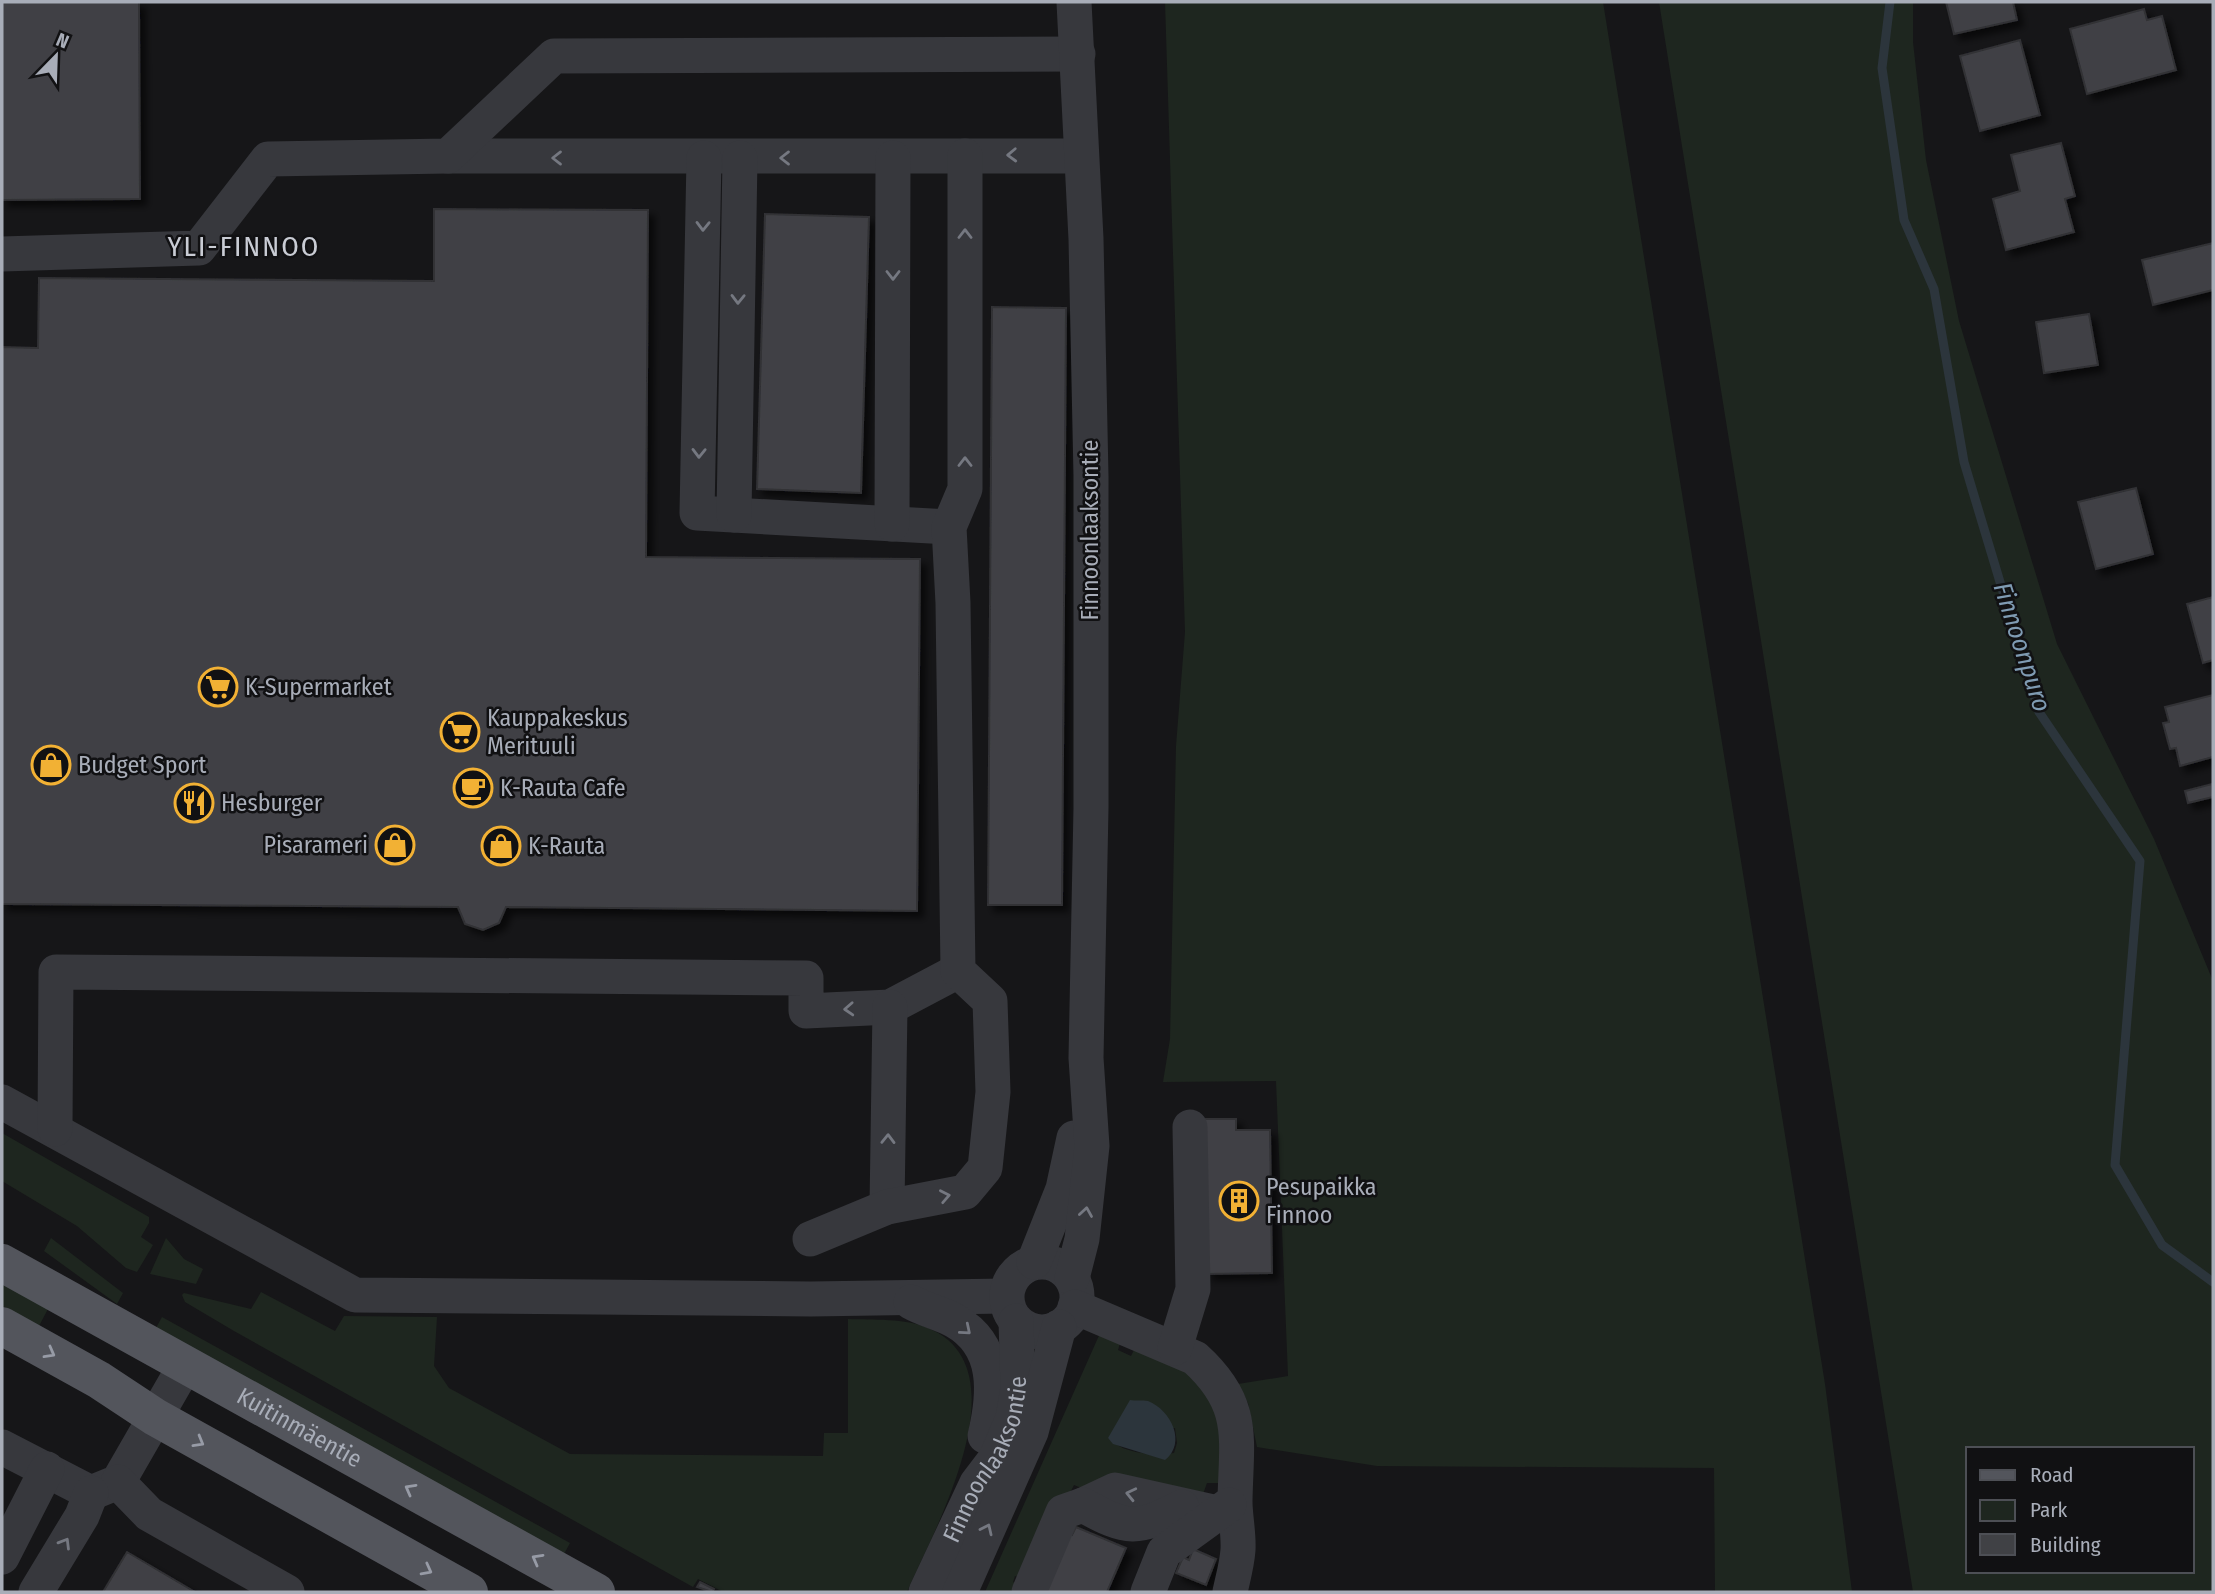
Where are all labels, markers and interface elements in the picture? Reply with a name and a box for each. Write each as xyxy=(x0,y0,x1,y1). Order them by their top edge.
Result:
north arrow xyxy=(21,21,91,91)
text: N xyxy=(53,28,72,54)
one-way arrow xyxy=(1007,147,1017,163)
one-way arrow xyxy=(552,150,562,166)
one-way arrow xyxy=(779,150,790,166)
one-way arrow xyxy=(695,221,710,232)
one-way arrow xyxy=(957,229,973,239)
district label: YLI-FINNOO xyxy=(168,230,320,263)
one-way arrow xyxy=(885,270,901,281)
one-way arrow xyxy=(730,294,745,305)
street label: Finnoonlaaksontie xyxy=(1076,440,1104,620)
one-way arrow xyxy=(691,448,706,459)
one-way arrow xyxy=(957,456,973,467)
water label: Finnoonpuro xyxy=(1987,578,2057,716)
supermarket icon: K-Supermarket xyxy=(197,666,239,708)
place label: K-Supermarket xyxy=(245,673,392,701)
place label: Kauppakeskus Merituuli xyxy=(487,704,628,760)
supermarket icon: Kauppakeskus Merituuli xyxy=(439,711,481,753)
shop icon: Budget Sport xyxy=(30,744,72,786)
place label: Budget Sport xyxy=(78,751,206,779)
cafe icon: K-Rauta Cafe xyxy=(452,767,494,809)
place label: K-Rauta Cafe xyxy=(500,774,626,802)
restaurant icon: Hesburger xyxy=(173,782,215,824)
place label: Hesburger xyxy=(221,789,323,817)
shop icon: Pisarameri xyxy=(374,824,416,866)
shop icon: K-Rauta xyxy=(480,825,522,867)
place label: Pisarameri xyxy=(263,831,368,859)
place label: K-Rauta xyxy=(528,832,605,860)
one-way arrow xyxy=(844,1001,855,1016)
one-way arrow xyxy=(880,1133,896,1144)
place label: Pesupaikka Finnoo xyxy=(1266,1173,1377,1229)
building icon: Pesupaikka Finnoo xyxy=(1218,1180,1260,1222)
one-way arrow xyxy=(939,1189,950,1204)
one-way arrow xyxy=(1078,1206,1093,1217)
one-way arrow xyxy=(958,1321,970,1334)
one-way arrow xyxy=(43,1345,56,1358)
street label: Finnoonlaaksontie xyxy=(937,1376,1032,1547)
street label: Kuitinmäentie xyxy=(232,1382,367,1473)
one-way arrow xyxy=(191,1434,204,1447)
legend xyxy=(1966,1447,2194,1573)
text: Road xyxy=(2030,1462,2074,1488)
one-way arrow xyxy=(404,1484,417,1497)
one-way arrow xyxy=(1125,1488,1137,1503)
text: Park xyxy=(2030,1497,2068,1523)
one-way arrow xyxy=(979,1524,993,1536)
text: Building xyxy=(2030,1532,2101,1558)
one-way arrow xyxy=(57,1538,70,1551)
one-way arrow xyxy=(531,1554,544,1567)
one-way arrow xyxy=(420,1561,432,1575)

